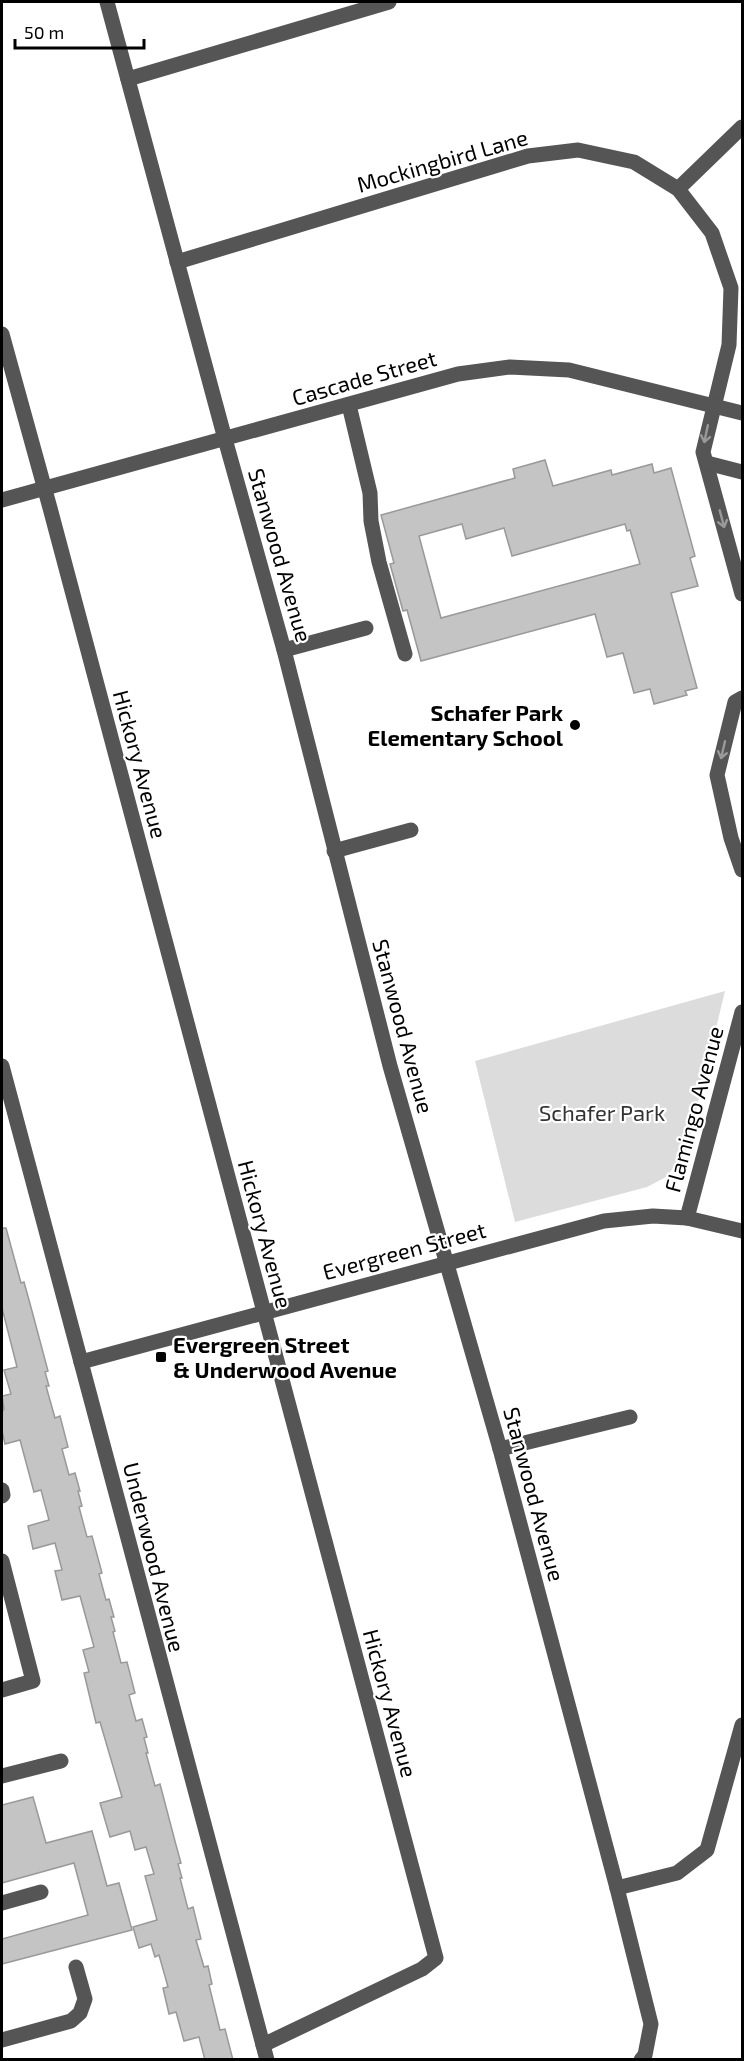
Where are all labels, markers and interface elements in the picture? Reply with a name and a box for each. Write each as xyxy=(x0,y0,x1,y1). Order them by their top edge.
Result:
scale bar xyxy=(15,12,144,50)
text: 50 m xyxy=(24,21,64,43)
street label: Mockingbird Lane xyxy=(354,123,530,197)
street label: Cascade Street xyxy=(289,344,439,410)
one-way arrow xyxy=(700,425,712,444)
street label: Stanwood Avenue xyxy=(244,465,318,645)
one-way arrow xyxy=(717,509,728,528)
street label: Hickory Avenue xyxy=(109,687,173,841)
place label: Schafer Park Elementary School xyxy=(367,699,564,751)
marker: Schafer Park Elementary School xyxy=(568,718,582,732)
one-way arrow xyxy=(717,741,729,760)
street label: Stanwood Avenue xyxy=(368,936,440,1116)
street label: Flamingo Avenue xyxy=(658,1023,728,1195)
park label: Schafer Park xyxy=(539,1099,665,1125)
street label: Hickory Avenue xyxy=(234,1157,298,1311)
street label: Evergreen Street xyxy=(320,1216,488,1284)
place label: Evergreen Street & Underwood Avenue xyxy=(173,1331,397,1382)
marker: Evergreen Street & Underwood Avenue xyxy=(154,1350,168,1364)
street label: Stanwood Avenue xyxy=(499,1404,571,1584)
street label: Underwood Avenue xyxy=(119,1460,191,1654)
street label: Hickory Avenue xyxy=(359,1626,423,1780)

